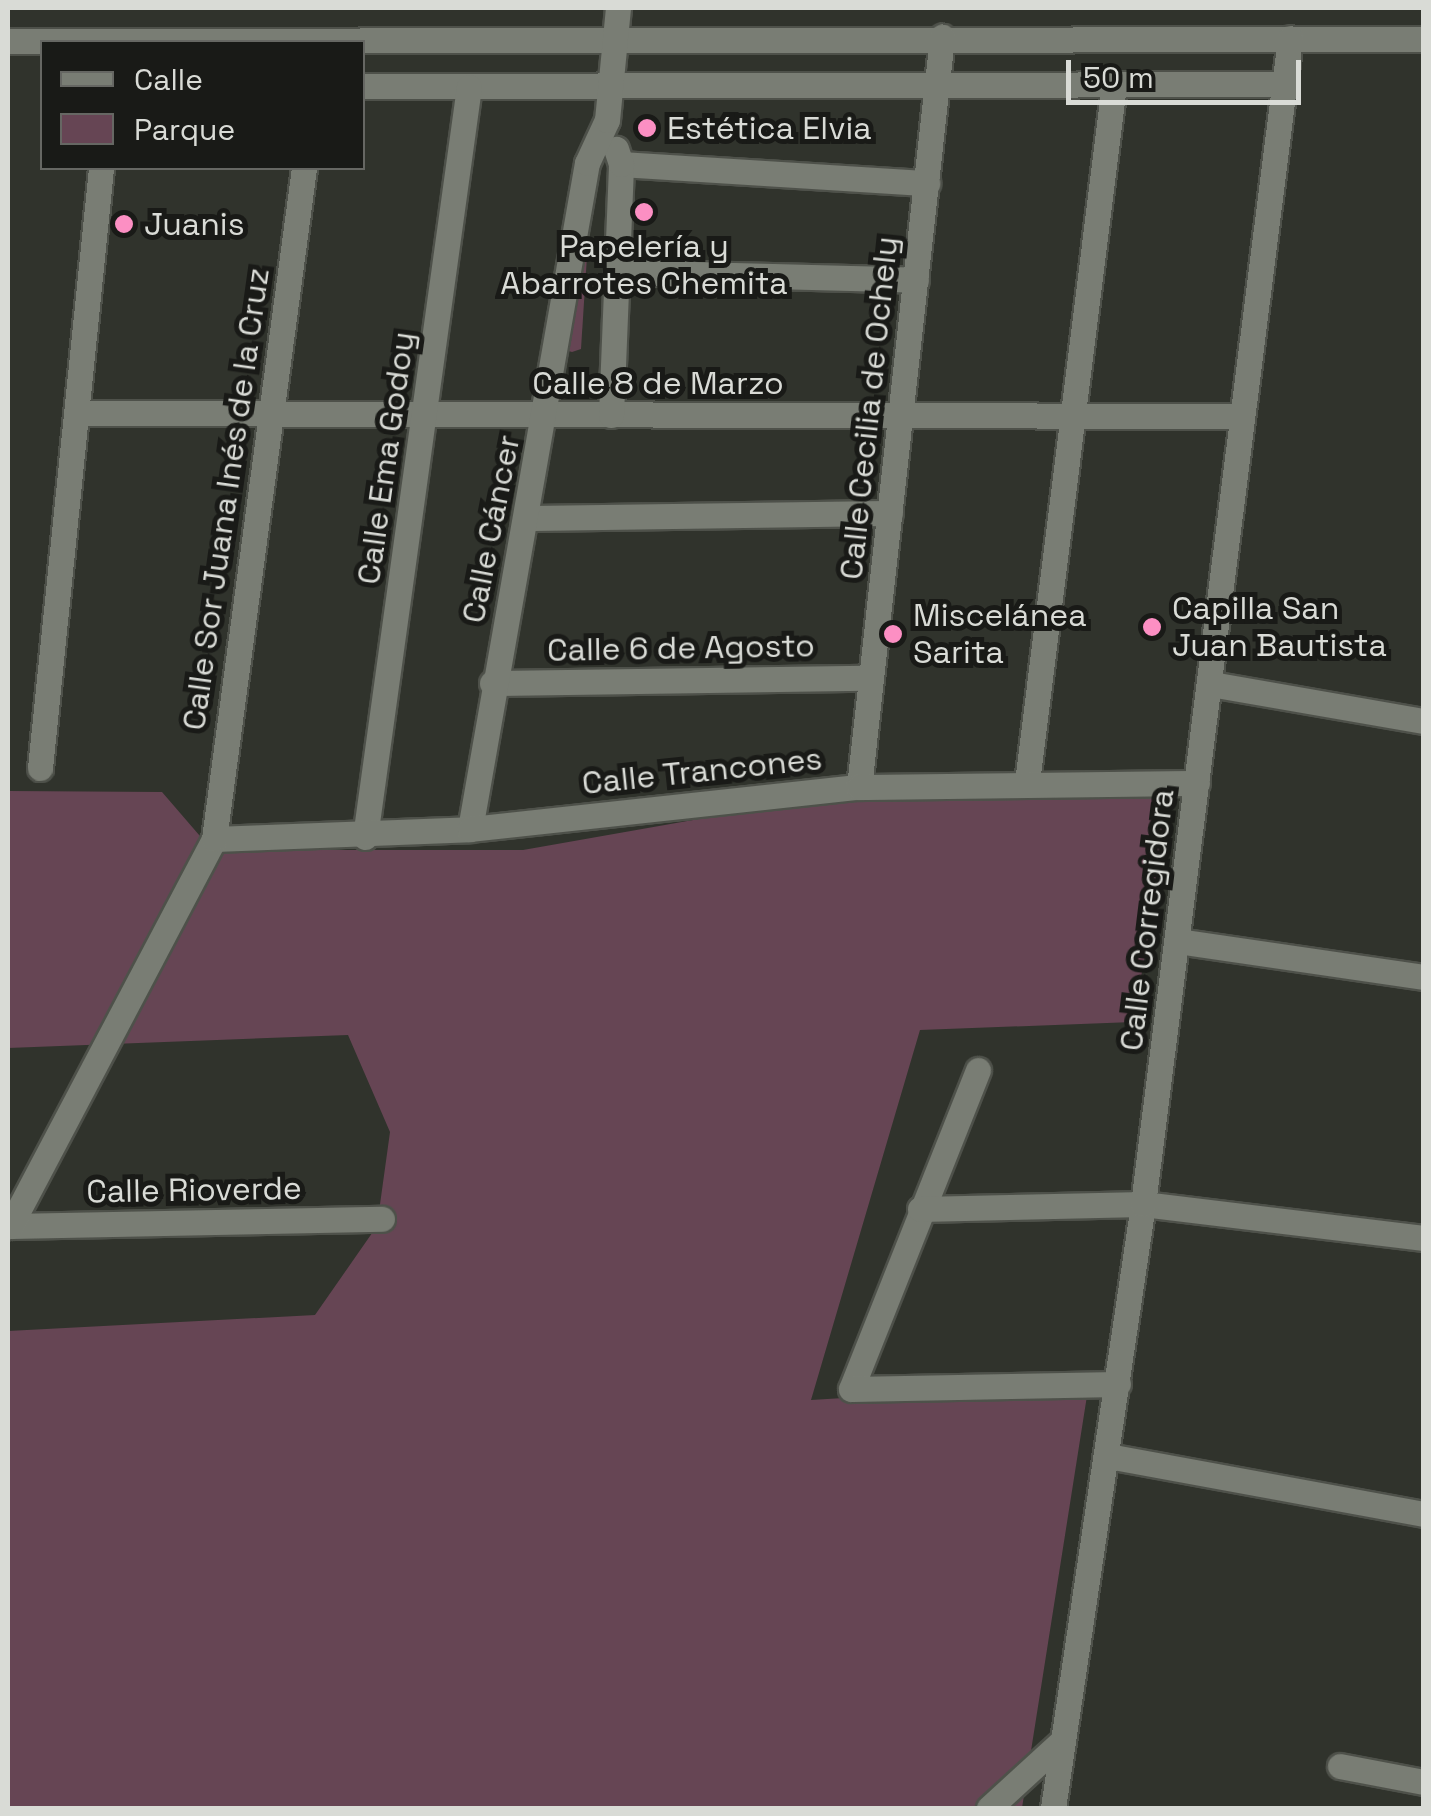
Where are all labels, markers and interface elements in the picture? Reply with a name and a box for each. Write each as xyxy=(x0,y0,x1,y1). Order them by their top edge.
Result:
legend xyxy=(40,40,365,170)
scale bar xyxy=(1071,40,1306,102)
text: 50 m xyxy=(1083,58,1154,97)
text: Calle xyxy=(134,60,203,99)
place label: Estética Elvia xyxy=(667,109,872,147)
text: Parque xyxy=(134,110,235,149)
marker: Estética Elvia xyxy=(636,117,658,139)
marker: Papelería y Abarrotes Chemita xyxy=(633,201,655,223)
place label: Juanis xyxy=(144,205,244,243)
marker: Juanis xyxy=(113,213,135,235)
place label: Papelería y Abarrotes Chemita xyxy=(500,228,788,303)
street label: Calle Cecilia de Ochely xyxy=(832,235,906,581)
street label: Calle Sor Juana Inés de la Cruz xyxy=(175,265,277,733)
street label: Calle Ema Godoy xyxy=(349,329,423,587)
street label: Calle 8 de Marzo xyxy=(532,364,784,402)
street label: Calle Cáncer xyxy=(454,432,528,626)
place label: Capilla San Juan Bautista xyxy=(1172,590,1387,665)
place label: Miscelánea Sarita xyxy=(913,597,1087,672)
marker: Capilla San Juan Bautista xyxy=(1141,616,1163,638)
marker: Miscelánea Sarita xyxy=(882,623,904,645)
street label: Calle 6 de Agosto xyxy=(547,626,815,670)
street label: Calle Trancones xyxy=(580,739,824,803)
street label: Calle Corregidora xyxy=(1112,787,1182,1053)
street label: Calle Rioverde xyxy=(86,1169,302,1211)

